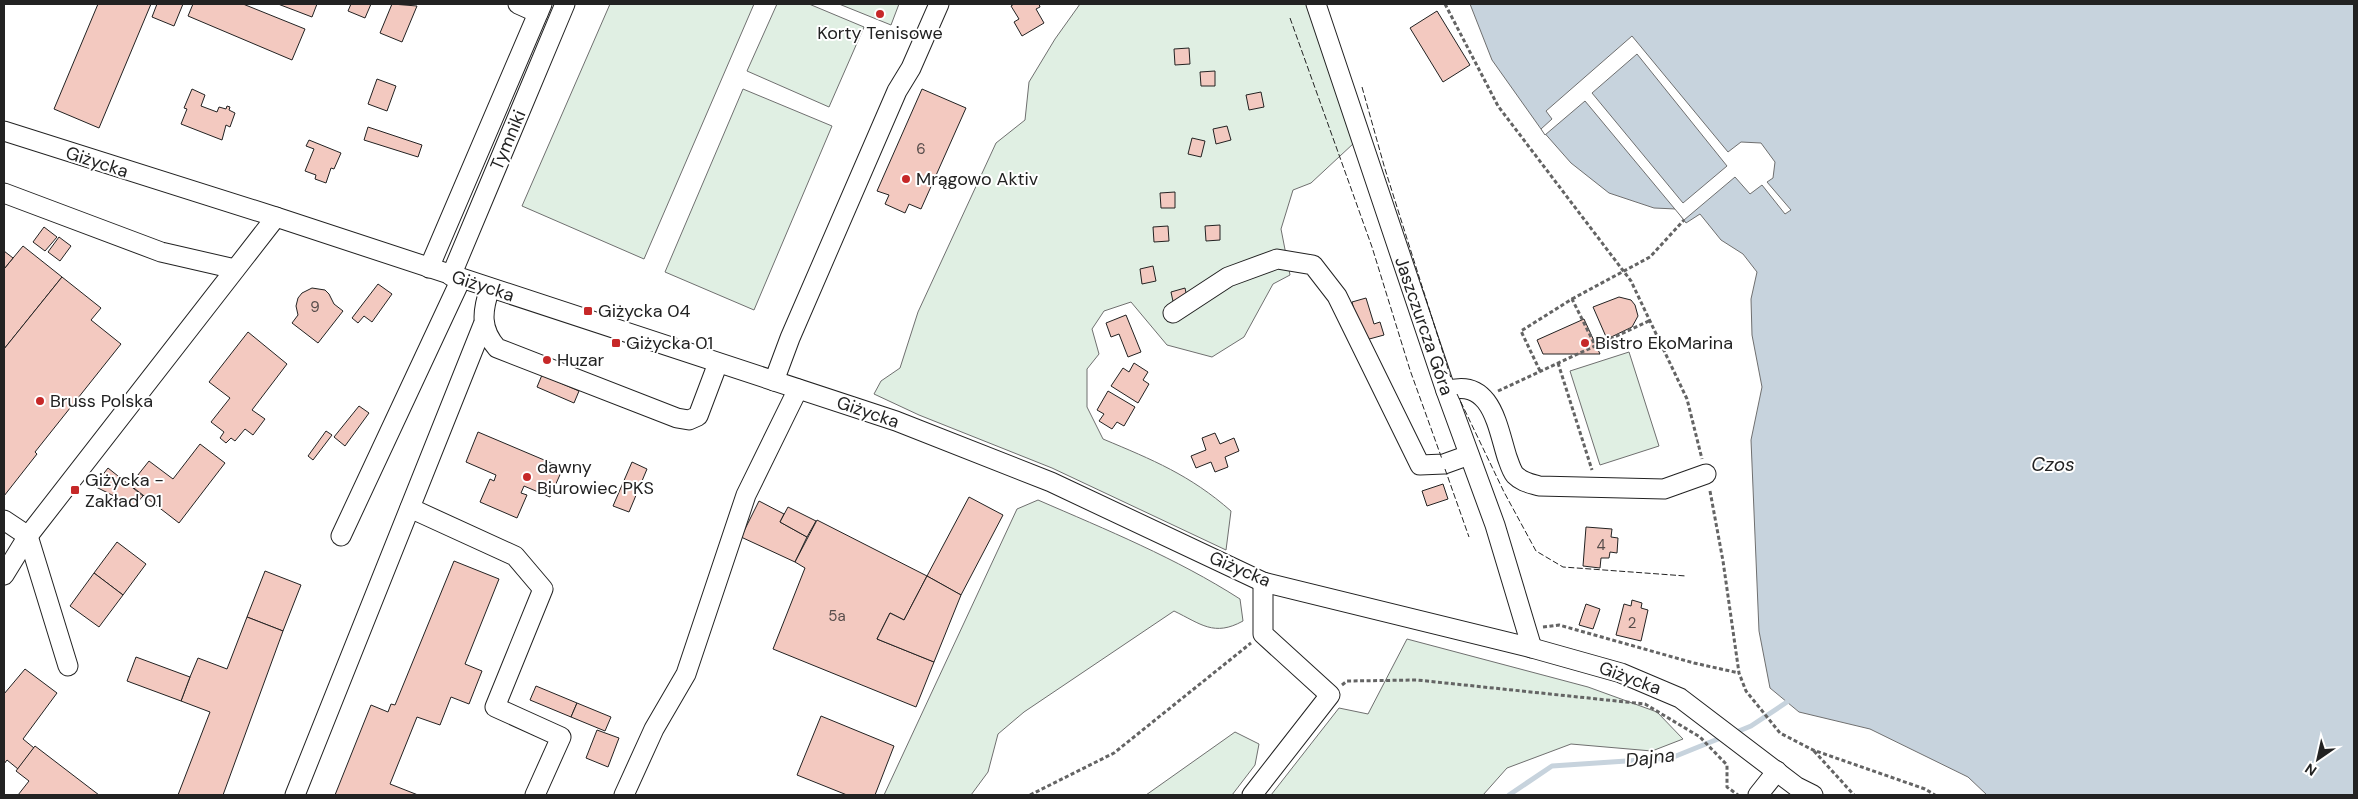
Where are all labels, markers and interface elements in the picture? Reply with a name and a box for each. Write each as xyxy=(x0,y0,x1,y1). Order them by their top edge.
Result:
marker: Korty Tenisowe xyxy=(874,8,886,20)
place label: Korty Tenisowe xyxy=(817,21,943,45)
street label: Tymniki xyxy=(485,106,531,174)
house number: 6 xyxy=(916,139,926,159)
street label: Giżycka xyxy=(63,141,131,183)
place label: Mrągowo Aktiv xyxy=(916,167,1039,191)
marker: Mrągowo Aktiv xyxy=(900,173,912,185)
street label: Jaszczurcza Góra xyxy=(1389,253,1459,399)
street label: Giżycka xyxy=(449,265,517,307)
house number: 9 xyxy=(310,297,320,317)
place label: Giżycka 04 xyxy=(598,299,691,323)
marker: Giżycka 04 xyxy=(582,305,594,317)
place label: Giżycka 01 xyxy=(626,331,713,355)
place label: Bistro EkoMarina xyxy=(1595,331,1733,355)
marker: Giżycka 01 xyxy=(610,337,622,349)
marker: Bistro EkoMarina xyxy=(1579,337,1591,349)
place label: Huzar xyxy=(557,348,605,372)
marker: Huzar xyxy=(541,354,553,366)
place label: Bruss Polska xyxy=(50,389,153,413)
street label: Giżycka xyxy=(834,390,902,434)
marker: Bruss Polska xyxy=(34,395,46,407)
water label: Czos xyxy=(2031,452,2075,477)
place label: dawny Biurowiec PKS xyxy=(537,455,654,500)
place label: Giżycka - Zakład 01 xyxy=(85,468,164,513)
marker: dawny Biurowiec PKS xyxy=(521,471,533,483)
marker: Giżycka - Zakład 01 xyxy=(69,484,81,496)
house number: 4 xyxy=(1596,535,1606,555)
street label: Giżycka xyxy=(1206,545,1274,593)
house number: 5a xyxy=(828,606,846,626)
house number: 2 xyxy=(1628,613,1636,633)
street label: Giżycka xyxy=(1596,656,1664,700)
north arrow xyxy=(2293,734,2343,784)
water label: Dajna xyxy=(1624,742,1676,773)
text: N xyxy=(2301,759,2320,780)

